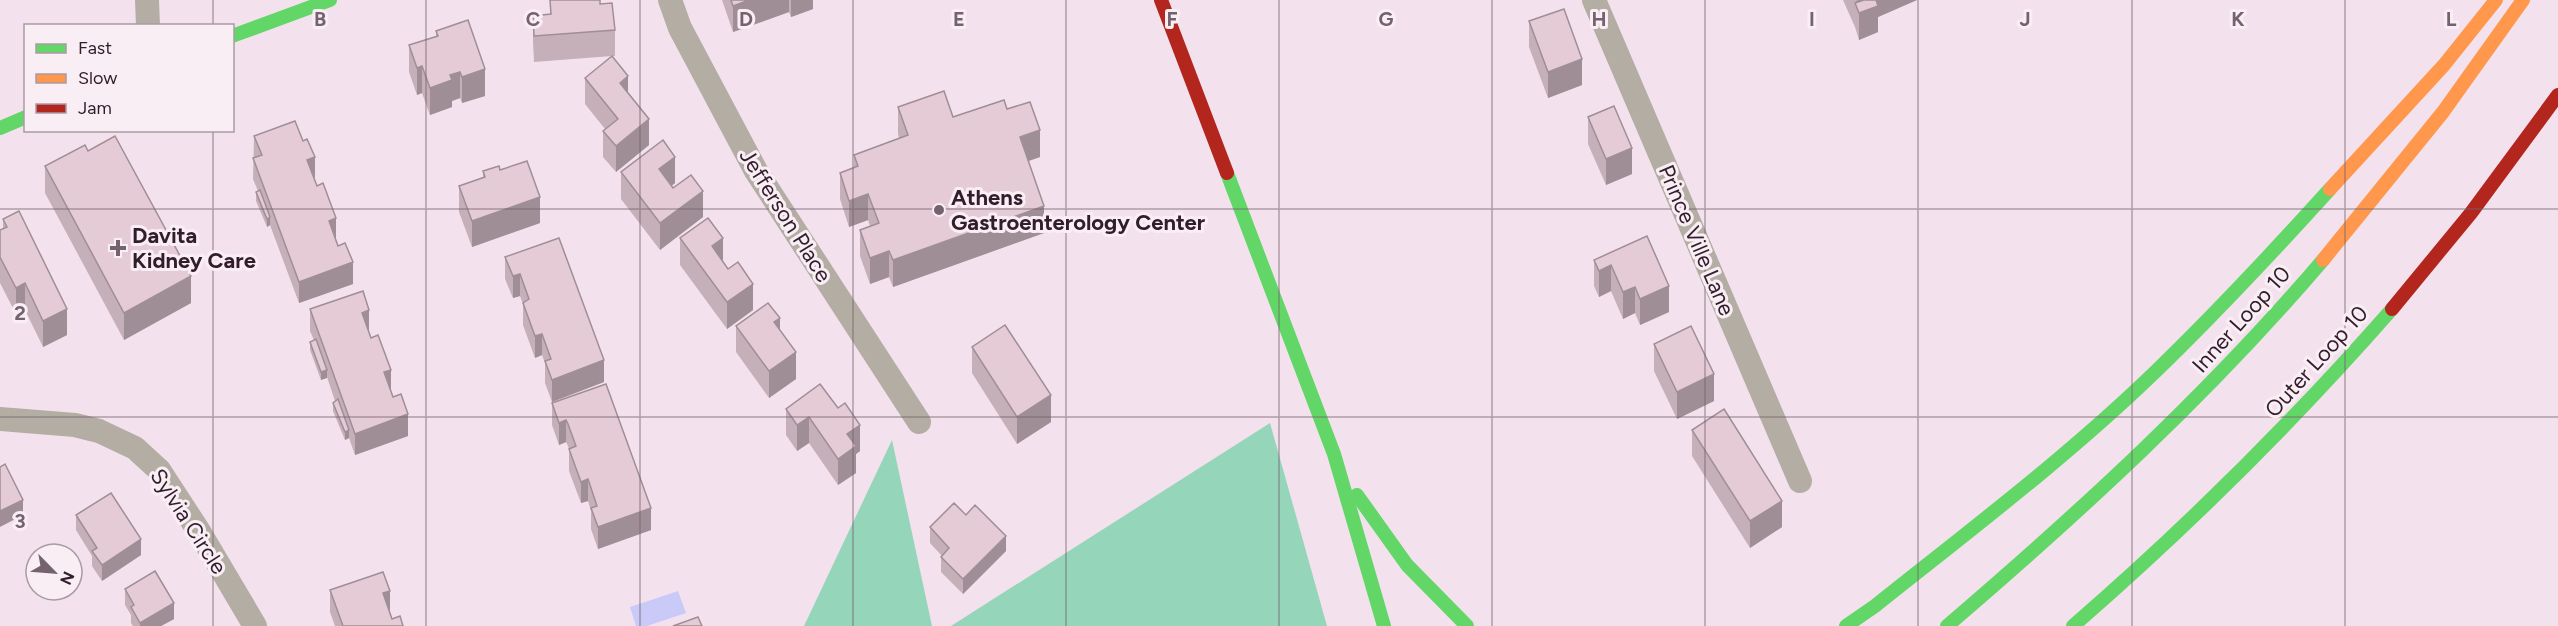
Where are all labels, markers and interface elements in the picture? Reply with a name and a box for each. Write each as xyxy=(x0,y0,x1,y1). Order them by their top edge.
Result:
text: B xyxy=(314,7,326,31)
text: C xyxy=(526,7,540,31)
text: D xyxy=(739,7,753,31)
text: E xyxy=(953,7,965,31)
text: F xyxy=(1166,7,1178,31)
text: G xyxy=(1379,7,1394,31)
text: H xyxy=(1592,7,1607,31)
text: I xyxy=(1809,7,1815,31)
text: J xyxy=(2019,7,2031,31)
text: K xyxy=(2231,7,2245,31)
text: L xyxy=(2446,7,2457,31)
legend xyxy=(24,24,234,132)
text: Fast xyxy=(78,37,112,59)
text: Slow xyxy=(78,67,117,89)
text: Jam xyxy=(78,97,112,119)
street label: Jefferson Place xyxy=(734,143,837,287)
street label: Prince Ville Lane xyxy=(1653,161,1740,320)
place label: Athens Gastroenterology Center xyxy=(951,184,1206,236)
marker: Athens Gastroenterology Center xyxy=(932,203,946,217)
place label: Davita Kidney Care xyxy=(132,222,256,274)
marker: Davita Kidney Care xyxy=(109,239,127,257)
street label: Inner Loop 10 xyxy=(2187,261,2296,378)
street label: Outer Loop 10 xyxy=(2259,300,2374,423)
text: 2 xyxy=(14,301,26,325)
street label: Sylvia Circle xyxy=(145,463,233,579)
text: 3 xyxy=(14,509,26,533)
north arrow xyxy=(24,542,84,602)
text: N xyxy=(56,569,78,588)

